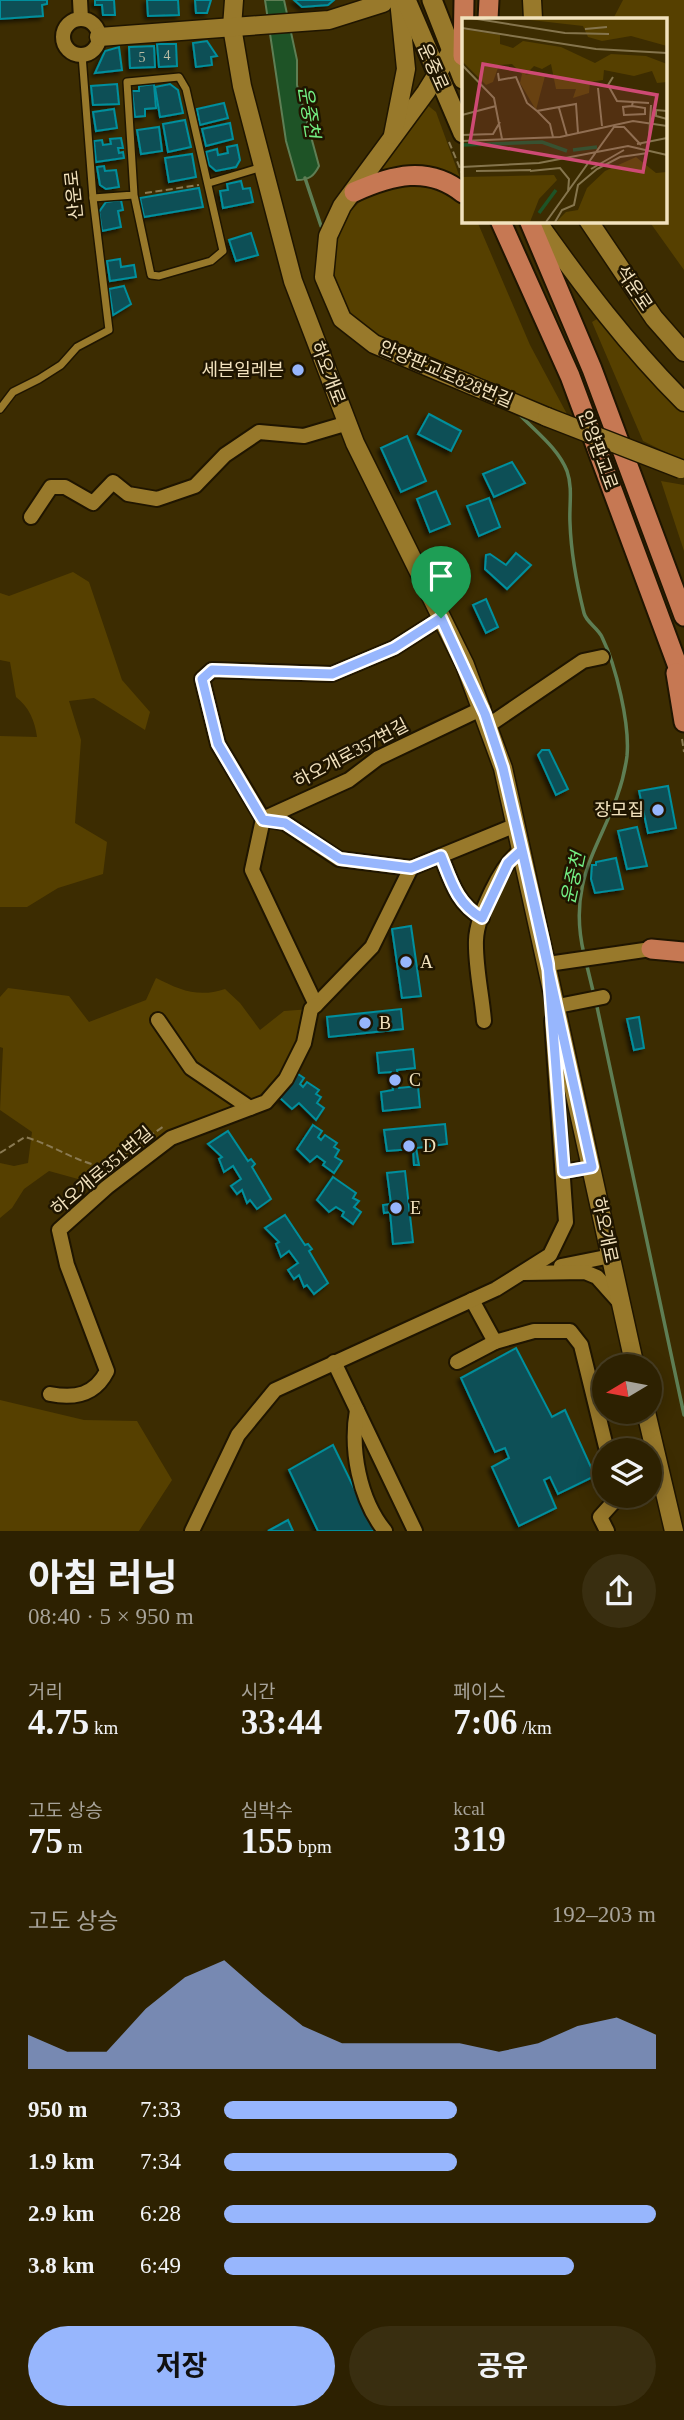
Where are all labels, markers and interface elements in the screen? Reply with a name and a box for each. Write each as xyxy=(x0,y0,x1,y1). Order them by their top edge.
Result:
inset map xyxy=(462,18,666,222)
street label: 운중로 xyxy=(414,40,452,94)
house number: 4 xyxy=(164,48,171,63)
house number: 5 xyxy=(139,50,146,65)
water label: 운중천 xyxy=(295,84,324,141)
street label: 산운로 xyxy=(61,169,87,221)
street label: 석운로 xyxy=(612,262,656,314)
street label: 안양판교로828번길 xyxy=(376,337,516,411)
street label: 하오개로 xyxy=(307,338,349,408)
place label: 세븐일레븐 xyxy=(201,360,284,380)
marker: 세븐일레븐 xyxy=(290,362,306,378)
street label: 안양판교로 xyxy=(574,408,622,492)
pin xyxy=(411,546,471,618)
icon: arrive xyxy=(422,557,460,595)
street label: 하오개로357번길 xyxy=(291,715,411,791)
place label: 장모집 xyxy=(594,800,644,820)
marker: 장모집 xyxy=(650,802,666,818)
water label: 운중천 xyxy=(557,849,589,906)
place label: A xyxy=(420,952,433,972)
marker: A xyxy=(398,954,414,970)
place label: B xyxy=(379,1013,391,1033)
marker: B xyxy=(357,1015,373,1031)
place label: C xyxy=(409,1070,421,1090)
marker: C xyxy=(387,1072,403,1088)
street label: 하오개로351번길 xyxy=(47,1123,157,1219)
place label: D xyxy=(423,1136,436,1156)
marker: D xyxy=(401,1138,417,1154)
street label: 하오개로 xyxy=(588,1196,622,1264)
place label: E xyxy=(410,1198,421,1218)
marker: E xyxy=(388,1200,404,1216)
north arrow xyxy=(592,1354,662,1424)
map controls xyxy=(592,1354,662,1508)
button: layers xyxy=(592,1438,662,1508)
button: share xyxy=(582,1554,656,1628)
text: 아침 러닝 xyxy=(28,1557,177,1599)
text: 08:40 · 5 × 950 m xyxy=(28,1604,194,1629)
text: 거리 xyxy=(28,1681,63,1702)
text: 시간 xyxy=(241,1681,276,1702)
text: 페이스 xyxy=(453,1681,506,1702)
text: 4.75 xyxy=(28,1703,89,1742)
text: 33:44 xyxy=(241,1703,322,1742)
text: 7:06 xyxy=(453,1703,517,1742)
text: km xyxy=(89,1717,118,1738)
text: /km xyxy=(517,1717,552,1738)
text: kcal xyxy=(453,1798,485,1819)
text: 고도 상승 xyxy=(28,1800,103,1821)
text: 심박수 xyxy=(241,1800,293,1821)
text: 319 xyxy=(453,1820,506,1859)
text: 75 xyxy=(28,1822,63,1861)
text: 155 xyxy=(241,1822,293,1861)
text: m xyxy=(63,1836,83,1857)
text: bpm xyxy=(293,1836,332,1857)
text: 192–203 m xyxy=(552,1902,656,1927)
text: 고도 상승 xyxy=(28,1909,118,1934)
text: 950 m xyxy=(28,2097,87,2122)
text: 7:33 xyxy=(140,2097,181,2122)
text: 1.9 km xyxy=(28,2149,94,2174)
text: 7:34 xyxy=(140,2149,181,2174)
text: 2.9 km xyxy=(28,2201,94,2226)
text: 6:28 xyxy=(140,2201,181,2226)
text: 3.8 km xyxy=(28,2253,94,2278)
text: 6:49 xyxy=(140,2253,181,2278)
button: 저장 xyxy=(28,2326,335,2406)
button: 공유 xyxy=(349,2326,656,2406)

